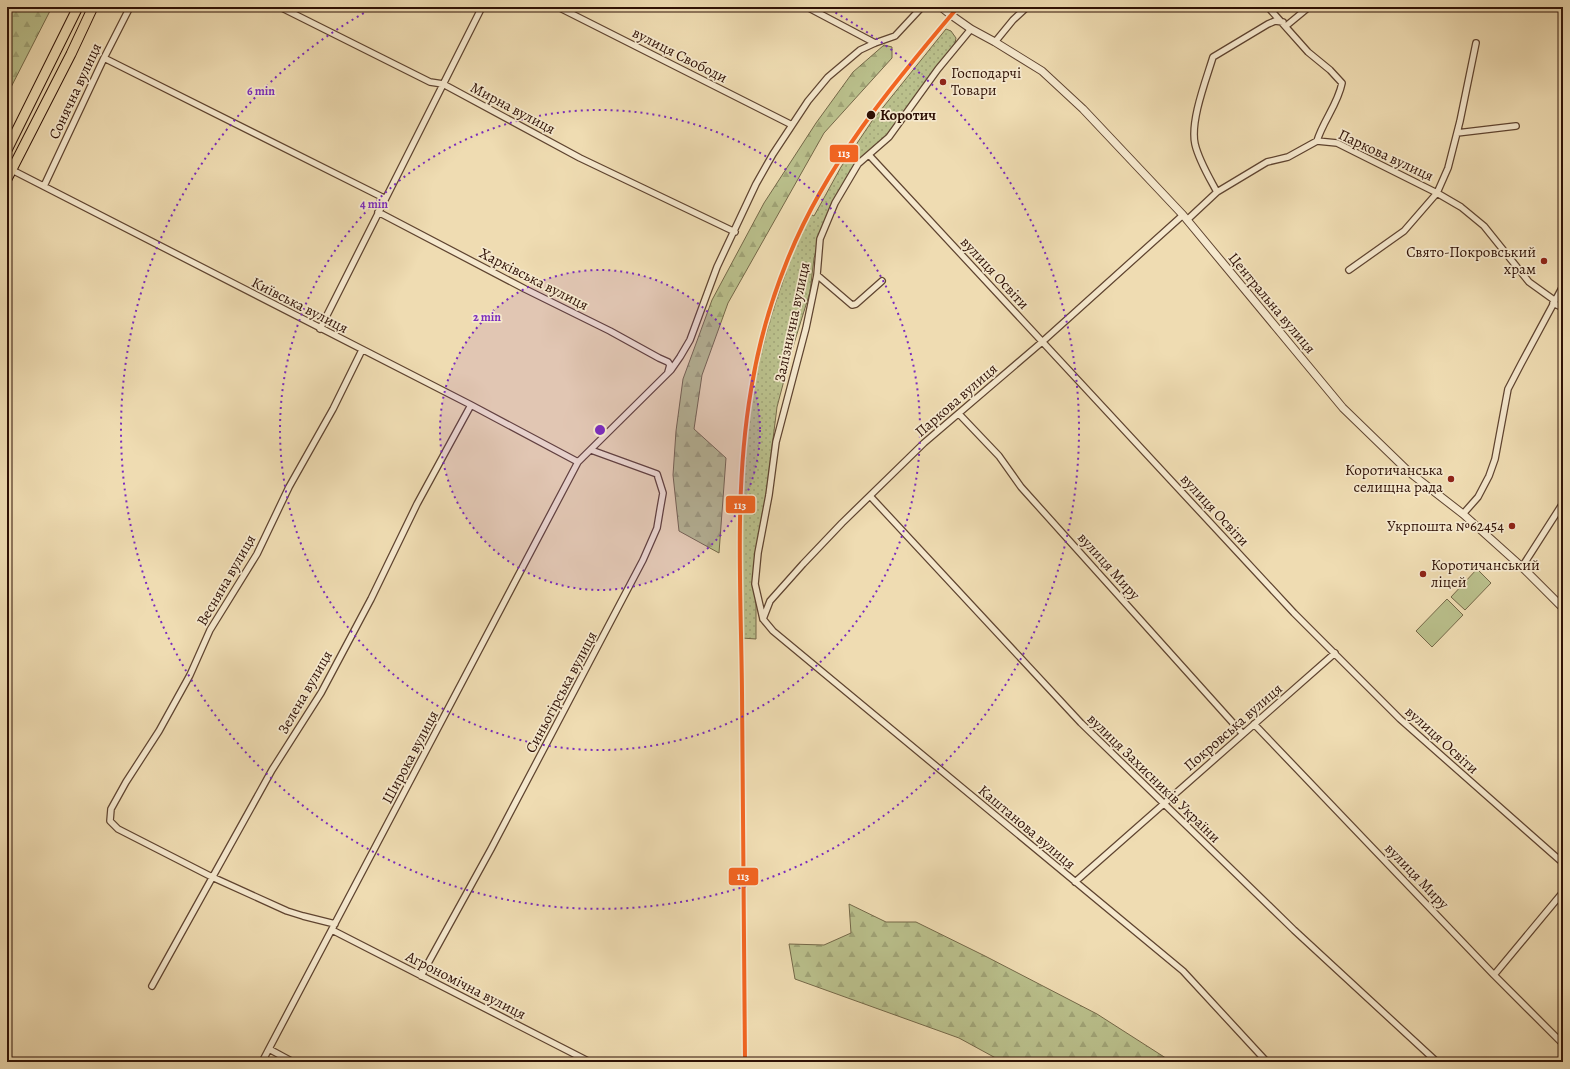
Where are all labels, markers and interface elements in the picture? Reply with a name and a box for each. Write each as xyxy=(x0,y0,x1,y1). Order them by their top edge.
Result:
street label: вулиця Свободи xyxy=(629,22,731,88)
street label: Сонячна вулиця xyxy=(44,40,106,142)
place label: Господарчі Товари xyxy=(951,63,1021,100)
street label: Мирна вулиця xyxy=(467,77,559,139)
marker: Господарчі Товари xyxy=(938,77,948,87)
text: 6 min xyxy=(247,83,275,99)
place label: Коротич xyxy=(880,105,936,125)
marker: Коротич xyxy=(865,109,877,121)
street label: Паркова вулиця xyxy=(1335,124,1437,186)
line badge: 113 xyxy=(829,144,859,163)
text: 113 xyxy=(838,146,851,161)
text: 4 min xyxy=(360,196,388,212)
street label: вулиця Освіти xyxy=(956,232,1034,314)
place label: Свято-Покровський храм xyxy=(1406,242,1536,279)
street label: Харківська вулиця xyxy=(476,243,592,315)
street label: Центральна вулиця xyxy=(1224,248,1320,358)
marker: Свято-Покровський храм xyxy=(1539,256,1549,266)
street label: Залізнична вулиця xyxy=(770,260,814,384)
street label: Київська вулиця xyxy=(248,272,352,338)
text: 2 min xyxy=(473,309,501,325)
street label: Паркова вулиця xyxy=(911,359,1001,441)
centre of rings xyxy=(593,423,607,437)
place label: Коротичанська селищна рада xyxy=(1345,460,1443,497)
street label: вулиця Освіти xyxy=(1176,469,1254,551)
marker: Коротичанська селищна рада xyxy=(1446,474,1456,484)
line badge: 113 xyxy=(725,495,756,514)
text: 113 xyxy=(734,498,747,513)
place label: Укрпошта №62454 xyxy=(1387,516,1504,536)
marker: Укрпошта №62454 xyxy=(1507,521,1517,531)
street label: вулиця Миру xyxy=(1073,528,1145,604)
street label: Весняна вулиця xyxy=(192,531,260,629)
place label: Коротичанський ліцей xyxy=(1431,555,1540,592)
marker: Коротичанський ліцей xyxy=(1418,569,1428,579)
street label: Синьогірська вулиця xyxy=(520,628,602,756)
street label: Зелена вулиця xyxy=(273,647,337,737)
street label: Покровська вулиця xyxy=(1179,679,1287,775)
street label: вулиця Освіти xyxy=(1401,702,1483,778)
street label: Широка вулиця xyxy=(377,707,443,807)
street label: вулиця Захисників України xyxy=(1083,709,1225,847)
street label: Каштанова вулиця xyxy=(974,780,1080,874)
street label: вулиця Миру xyxy=(1380,839,1454,913)
line badge: 113 xyxy=(728,867,759,886)
text: 113 xyxy=(737,869,750,884)
street label: Агрономічна вулиця xyxy=(402,946,530,1024)

